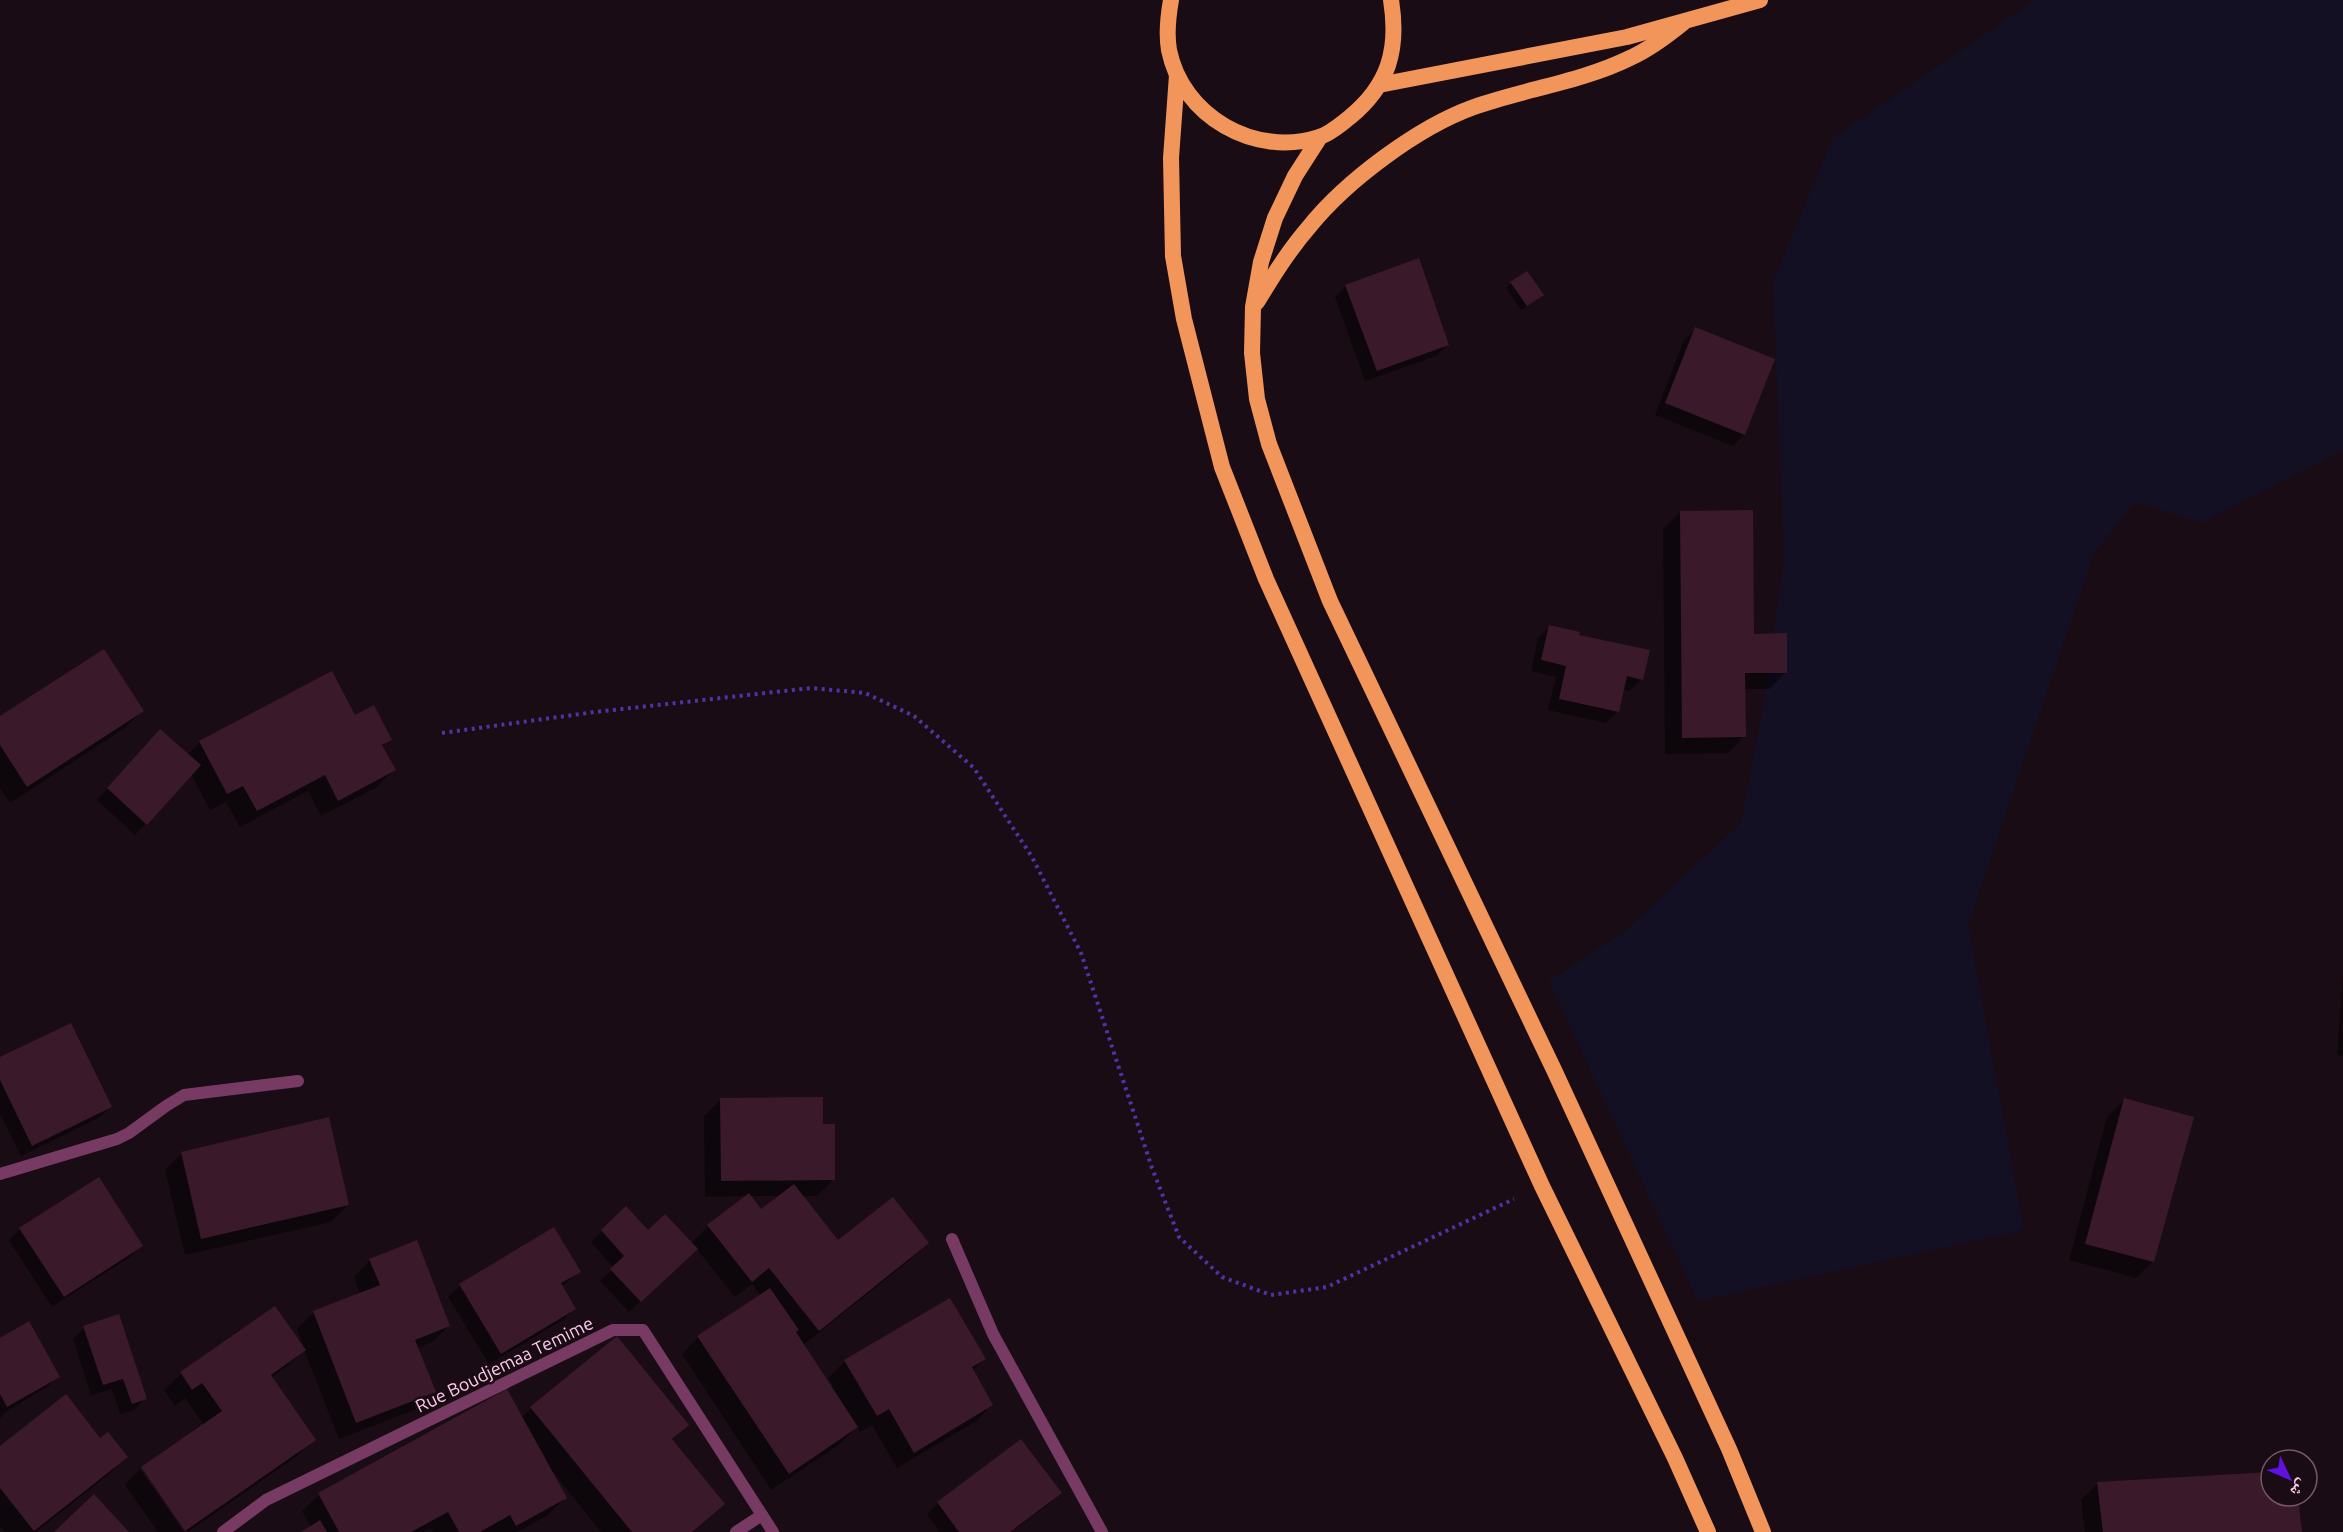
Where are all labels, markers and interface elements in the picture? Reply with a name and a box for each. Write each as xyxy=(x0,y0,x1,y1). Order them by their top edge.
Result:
street label: Rue Boudjemaa Temime xyxy=(412,1312,596,1416)
north arrow xyxy=(2259,1448,2319,1508)
text: ش xyxy=(2287,1475,2312,1501)

